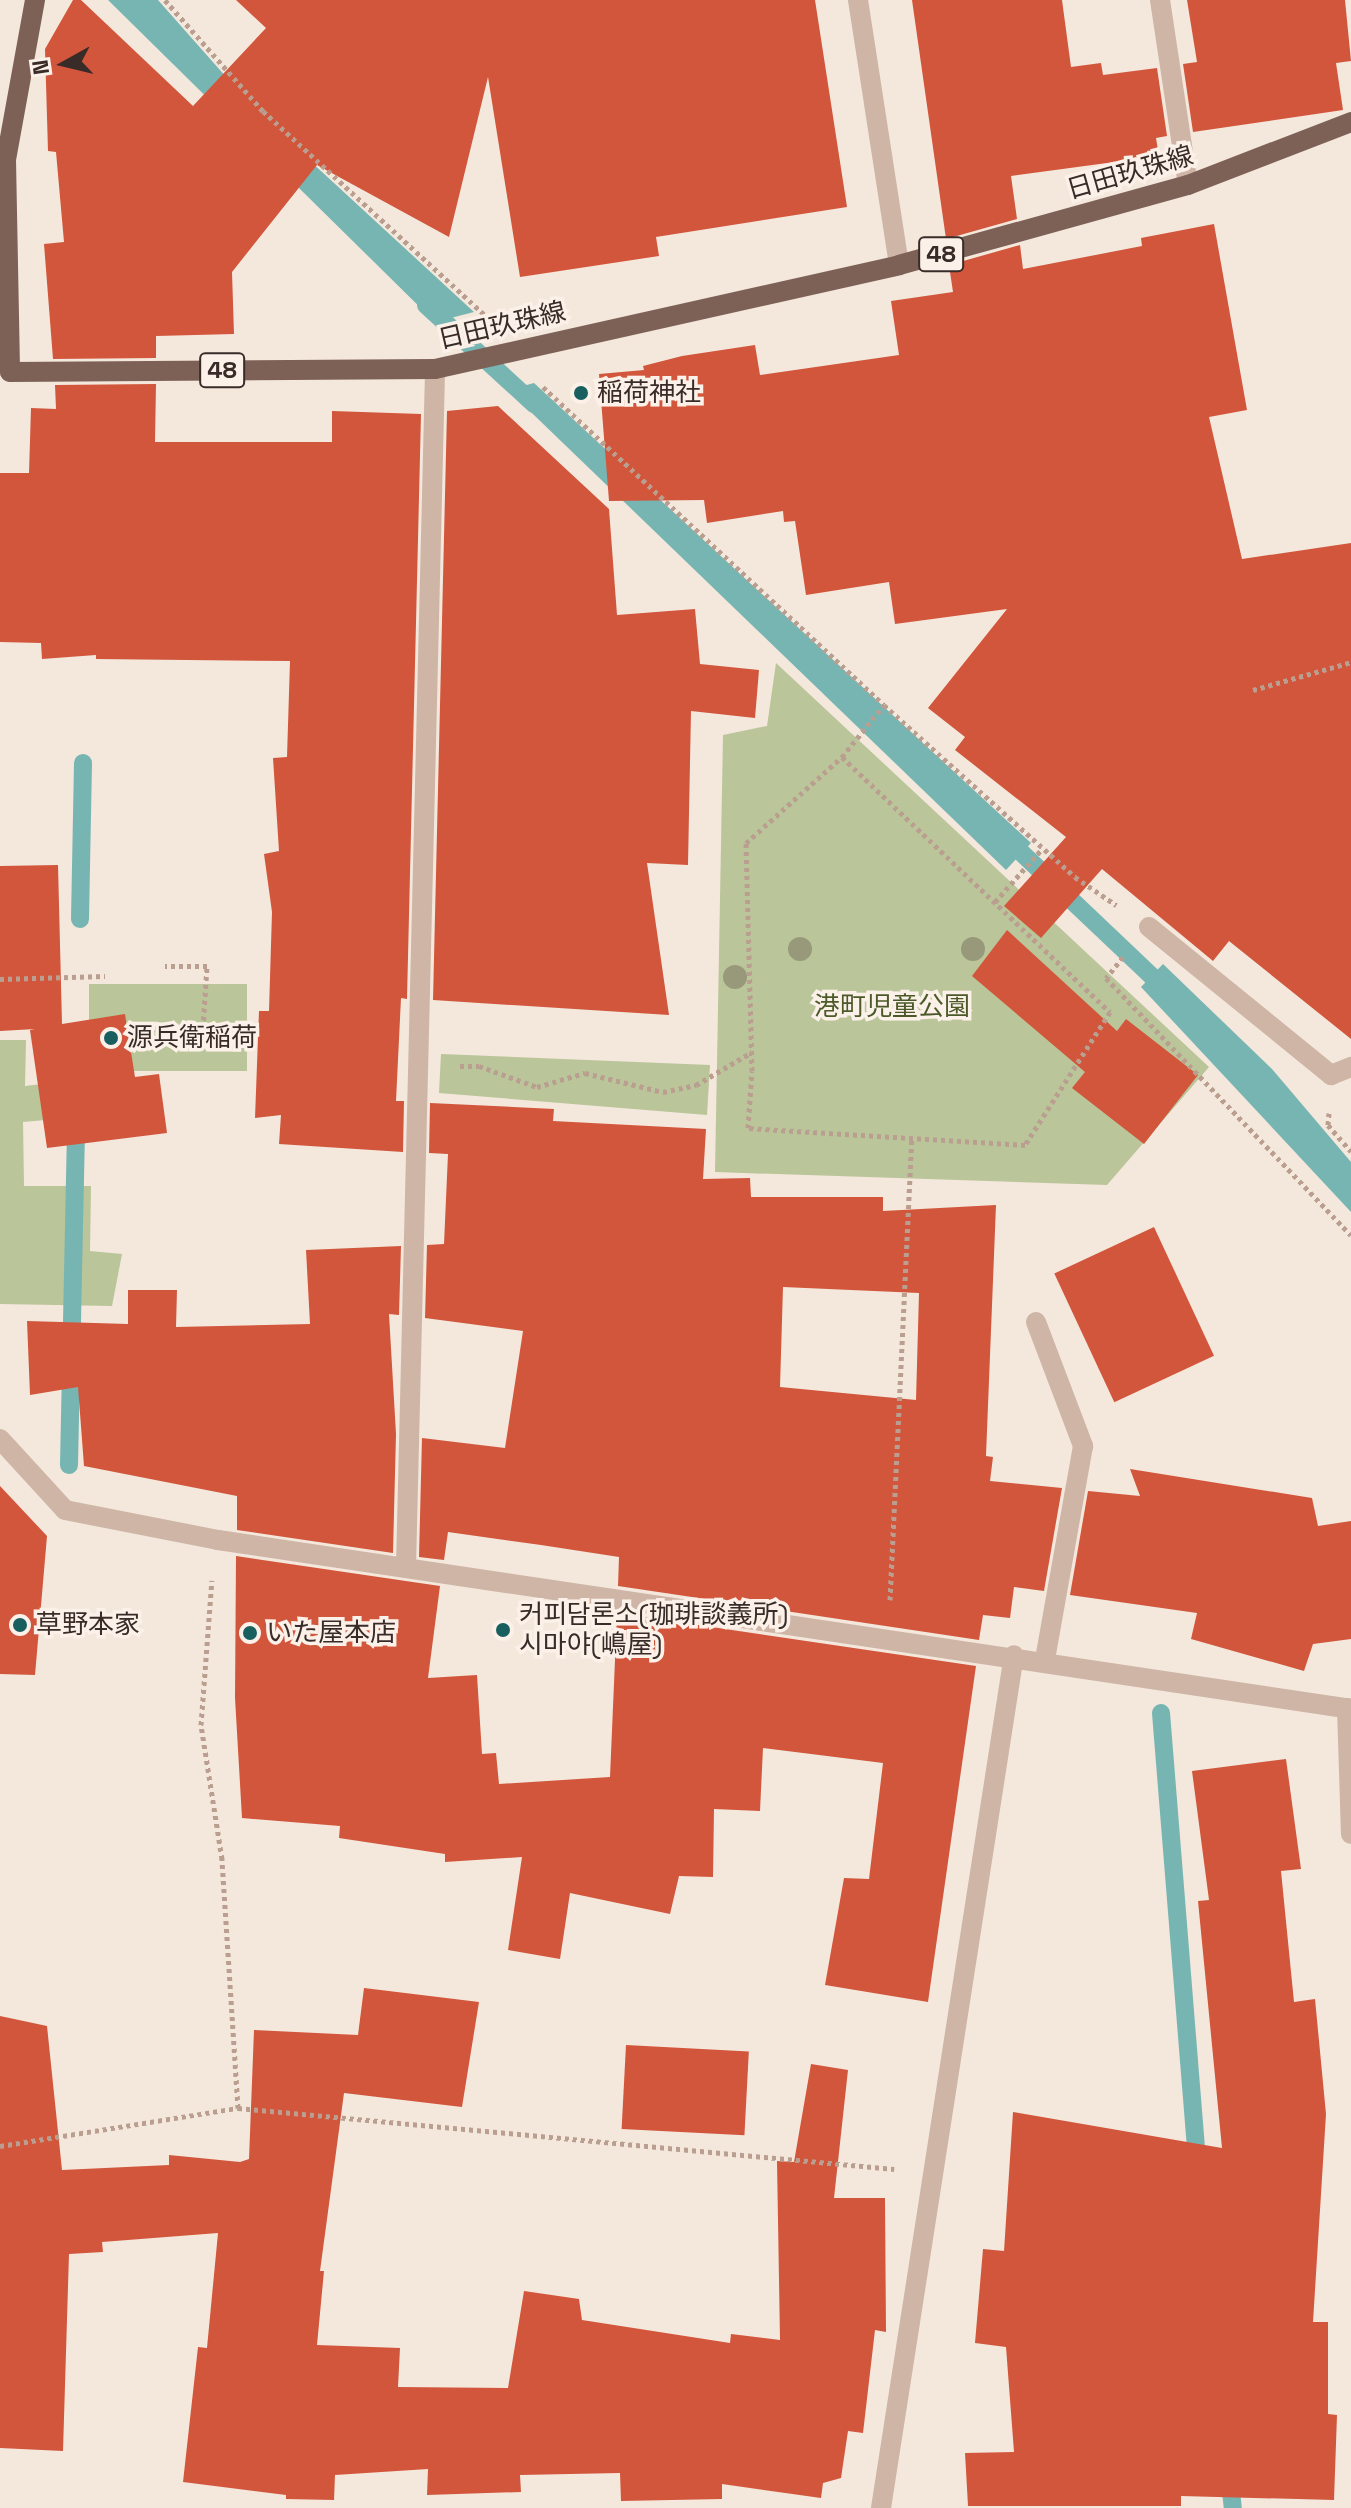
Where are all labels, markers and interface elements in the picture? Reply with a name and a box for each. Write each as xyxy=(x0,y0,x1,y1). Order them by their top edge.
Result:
north arrow xyxy=(24,24,104,104)
text: N xyxy=(25,58,55,77)
street label: 日田玖珠線 xyxy=(1063,140,1197,206)
road number: 48 xyxy=(917,234,965,274)
street label: 日田玖珠線 xyxy=(435,296,569,356)
road number: 48 xyxy=(198,350,246,390)
place label: 稲荷神社 xyxy=(597,377,701,409)
marker: 稲荷神社 xyxy=(572,384,590,402)
park label: 港町児童公園 xyxy=(814,991,970,1023)
place label: 源兵衛稲荷 xyxy=(127,1022,257,1054)
marker: 源兵衛稲荷 xyxy=(102,1029,120,1047)
place label: 커피담론소(珈琲談義所) 시마야(嶋屋) xyxy=(519,1599,788,1660)
place label: 草野本家 xyxy=(36,1609,140,1641)
marker: 草野本家 xyxy=(11,1616,29,1634)
place label: いた屋本店 xyxy=(266,1617,396,1649)
marker: 커피담론소(珈琲談義所) 시마야(嶋屋) xyxy=(494,1621,512,1639)
marker: いた屋本店 xyxy=(241,1624,259,1642)

